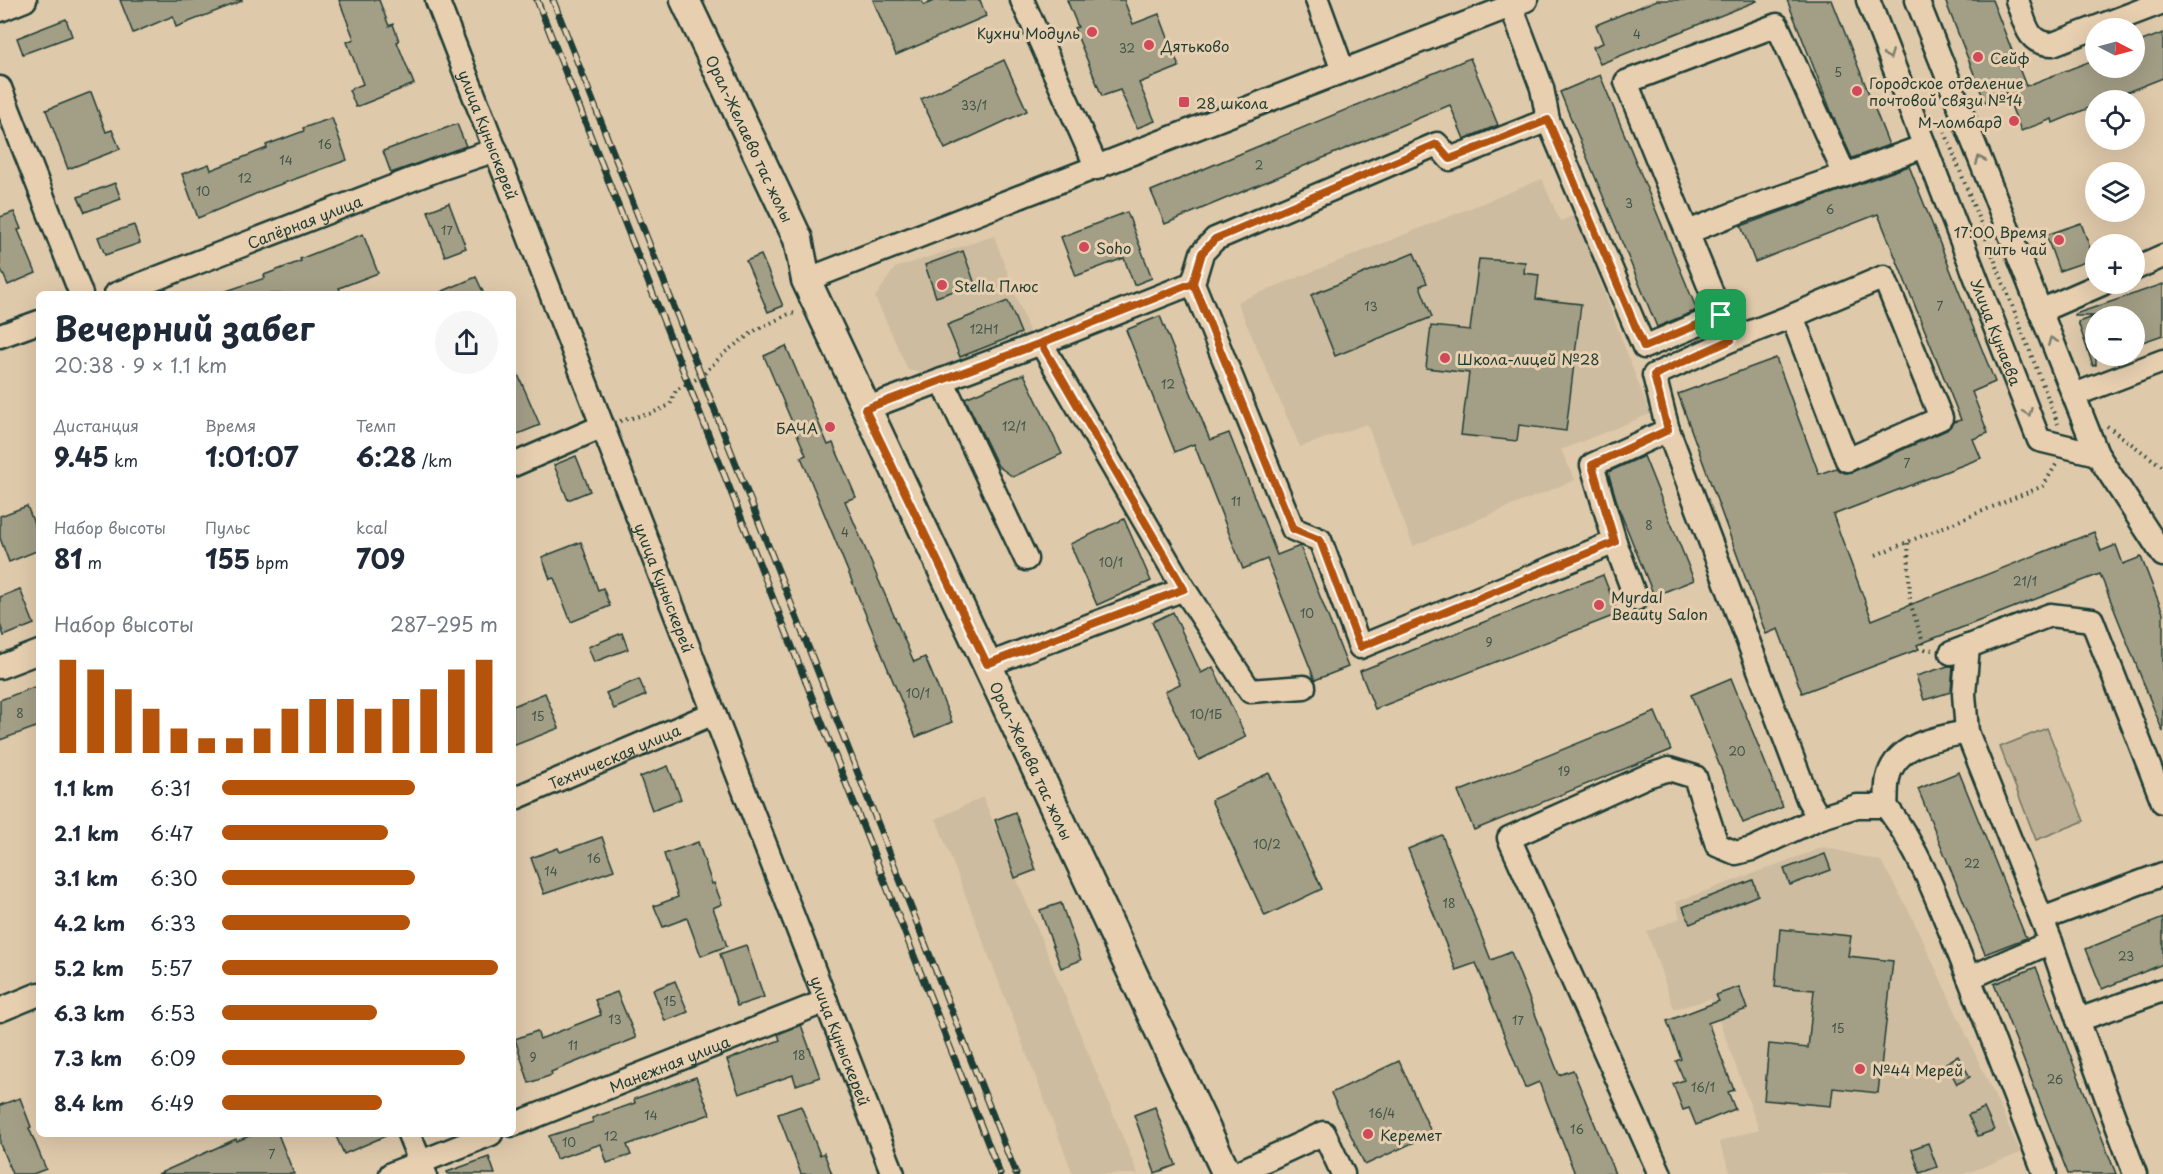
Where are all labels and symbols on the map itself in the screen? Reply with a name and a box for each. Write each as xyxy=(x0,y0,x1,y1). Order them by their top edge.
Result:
north arrow xyxy=(2085,18,2145,78)
place label: Кухни Модуль xyxy=(977,21,1080,44)
marker: Кухни Модуль xyxy=(1085,25,1099,39)
house number: 4 xyxy=(1633,25,1641,43)
place label: Дятьково xyxy=(1160,34,1229,57)
marker: Дятьково xyxy=(1142,38,1156,52)
house number: 32 xyxy=(1119,39,1135,57)
place label: Сейф xyxy=(1990,46,2030,69)
one-way arrow xyxy=(1882,48,1894,59)
marker: Сейф xyxy=(1971,50,1985,64)
street label: Орал-Желаево тас жолы xyxy=(701,51,800,226)
house number: 5 xyxy=(1834,63,1842,81)
street label: улица Куныскерей xyxy=(454,66,525,203)
place label: Городское отделение почтовой связи №14 xyxy=(1869,71,2023,111)
marker: Городское отделение почтовой связи №14 xyxy=(1850,84,1864,98)
place label: 28 школа xyxy=(1196,91,1269,114)
marker: 28 школа xyxy=(1177,95,1191,109)
house number: 33/1 xyxy=(961,96,987,114)
place label: М-ломбард xyxy=(1918,110,2002,133)
marker: М-ломбард xyxy=(2007,114,2021,128)
house number: 16 xyxy=(318,135,332,153)
house number: 14 xyxy=(279,151,293,169)
one-way arrow xyxy=(1975,155,1988,166)
house number: 2 xyxy=(1255,156,1263,174)
house number: 12 xyxy=(238,169,252,187)
house number: 10 xyxy=(196,182,210,200)
street label: Сапёрная улица xyxy=(244,188,366,254)
house number: 3 xyxy=(1625,194,1633,212)
house number: 6 xyxy=(1826,200,1834,218)
place label: 17:00 Время пить чай xyxy=(1954,220,2047,260)
house number: 17 xyxy=(441,221,453,239)
marker: 17:00 Время пить чай xyxy=(2052,233,2066,247)
place label: Soho xyxy=(1096,236,1131,259)
marker: Soho xyxy=(1077,240,1091,254)
place label: Stella Плюс xyxy=(954,274,1038,297)
street label: Улица Кунаева xyxy=(1966,275,2028,389)
marker: Stella Плюс xyxy=(935,278,949,292)
pin xyxy=(1695,289,1746,340)
house number: 13 xyxy=(1364,297,1378,315)
house number: 7 xyxy=(1937,297,1944,315)
house number: 12Н1 xyxy=(970,320,998,338)
one-way arrow xyxy=(2047,337,2059,348)
place label: Школа-лицей №28 xyxy=(1457,347,1600,370)
marker: Школа-лицей №28 xyxy=(1438,351,1452,365)
house number: 12 xyxy=(1161,375,1175,393)
one-way arrow xyxy=(2021,407,2034,417)
place label: БАЧА xyxy=(776,416,818,439)
house number: 12/1 xyxy=(1002,417,1026,435)
marker: БАЧА xyxy=(823,420,837,434)
house number: 7 xyxy=(1904,454,1911,472)
house number: 11 xyxy=(1231,492,1241,510)
house number: 8 xyxy=(1645,516,1653,534)
street label: улица Куныскерей xyxy=(629,519,701,656)
house number: 4 xyxy=(841,523,849,541)
house number: 10/1 xyxy=(1099,553,1123,571)
house number: 21/1 xyxy=(2013,572,2037,590)
place label: Myrdal Beauty Salon xyxy=(1611,585,1708,625)
marker: Myrdal Beauty Salon xyxy=(1592,598,1606,612)
house number: 10 xyxy=(1300,604,1314,622)
house number: 9 xyxy=(1485,633,1493,651)
street label: Орал-Желева тас жолы xyxy=(985,677,1079,843)
house number: 10/1 xyxy=(906,684,930,702)
house number: 8 xyxy=(16,704,24,722)
house number: 10/1Б xyxy=(1190,705,1222,723)
house number: 15 xyxy=(531,707,545,725)
street label: Техническая улица xyxy=(545,717,684,794)
house number: 20 xyxy=(1728,742,1746,760)
house number: 19 xyxy=(1558,762,1570,780)
house number: 10/2 xyxy=(1253,835,1281,853)
house number: 16 xyxy=(587,849,601,867)
house number: 22 xyxy=(1964,854,1980,872)
house number: 14 xyxy=(544,862,558,880)
house number: 18 xyxy=(1443,894,1455,912)
house number: 23 xyxy=(2118,947,2134,965)
street label: улица Куныскерей xyxy=(805,972,877,1109)
house number: 15 xyxy=(663,992,677,1010)
house number: 13 xyxy=(608,1010,622,1028)
house number: 17 xyxy=(1512,1011,1524,1029)
house number: 15 xyxy=(1831,1019,1845,1037)
street label: Манежная улица xyxy=(605,1029,733,1097)
house number: 11 xyxy=(568,1036,578,1054)
house number: 18 xyxy=(793,1046,805,1064)
house number: 9 xyxy=(529,1048,537,1066)
place label: №44 Мерей xyxy=(1872,1058,1963,1081)
marker: №44 Мерей xyxy=(1853,1062,1867,1076)
house number: 26 xyxy=(2047,1070,2063,1088)
house number: 16/1 xyxy=(1691,1078,1715,1096)
house number: 16/4 xyxy=(1369,1104,1395,1122)
house number: 14 xyxy=(644,1106,658,1124)
house number: 16 xyxy=(1570,1120,1584,1138)
place label: Керемет xyxy=(1380,1123,1443,1146)
house number: 12 xyxy=(604,1127,618,1145)
marker: Керемет xyxy=(1361,1127,1375,1141)
house number: 10 xyxy=(562,1133,576,1151)
house number: 7 xyxy=(269,1145,276,1163)

